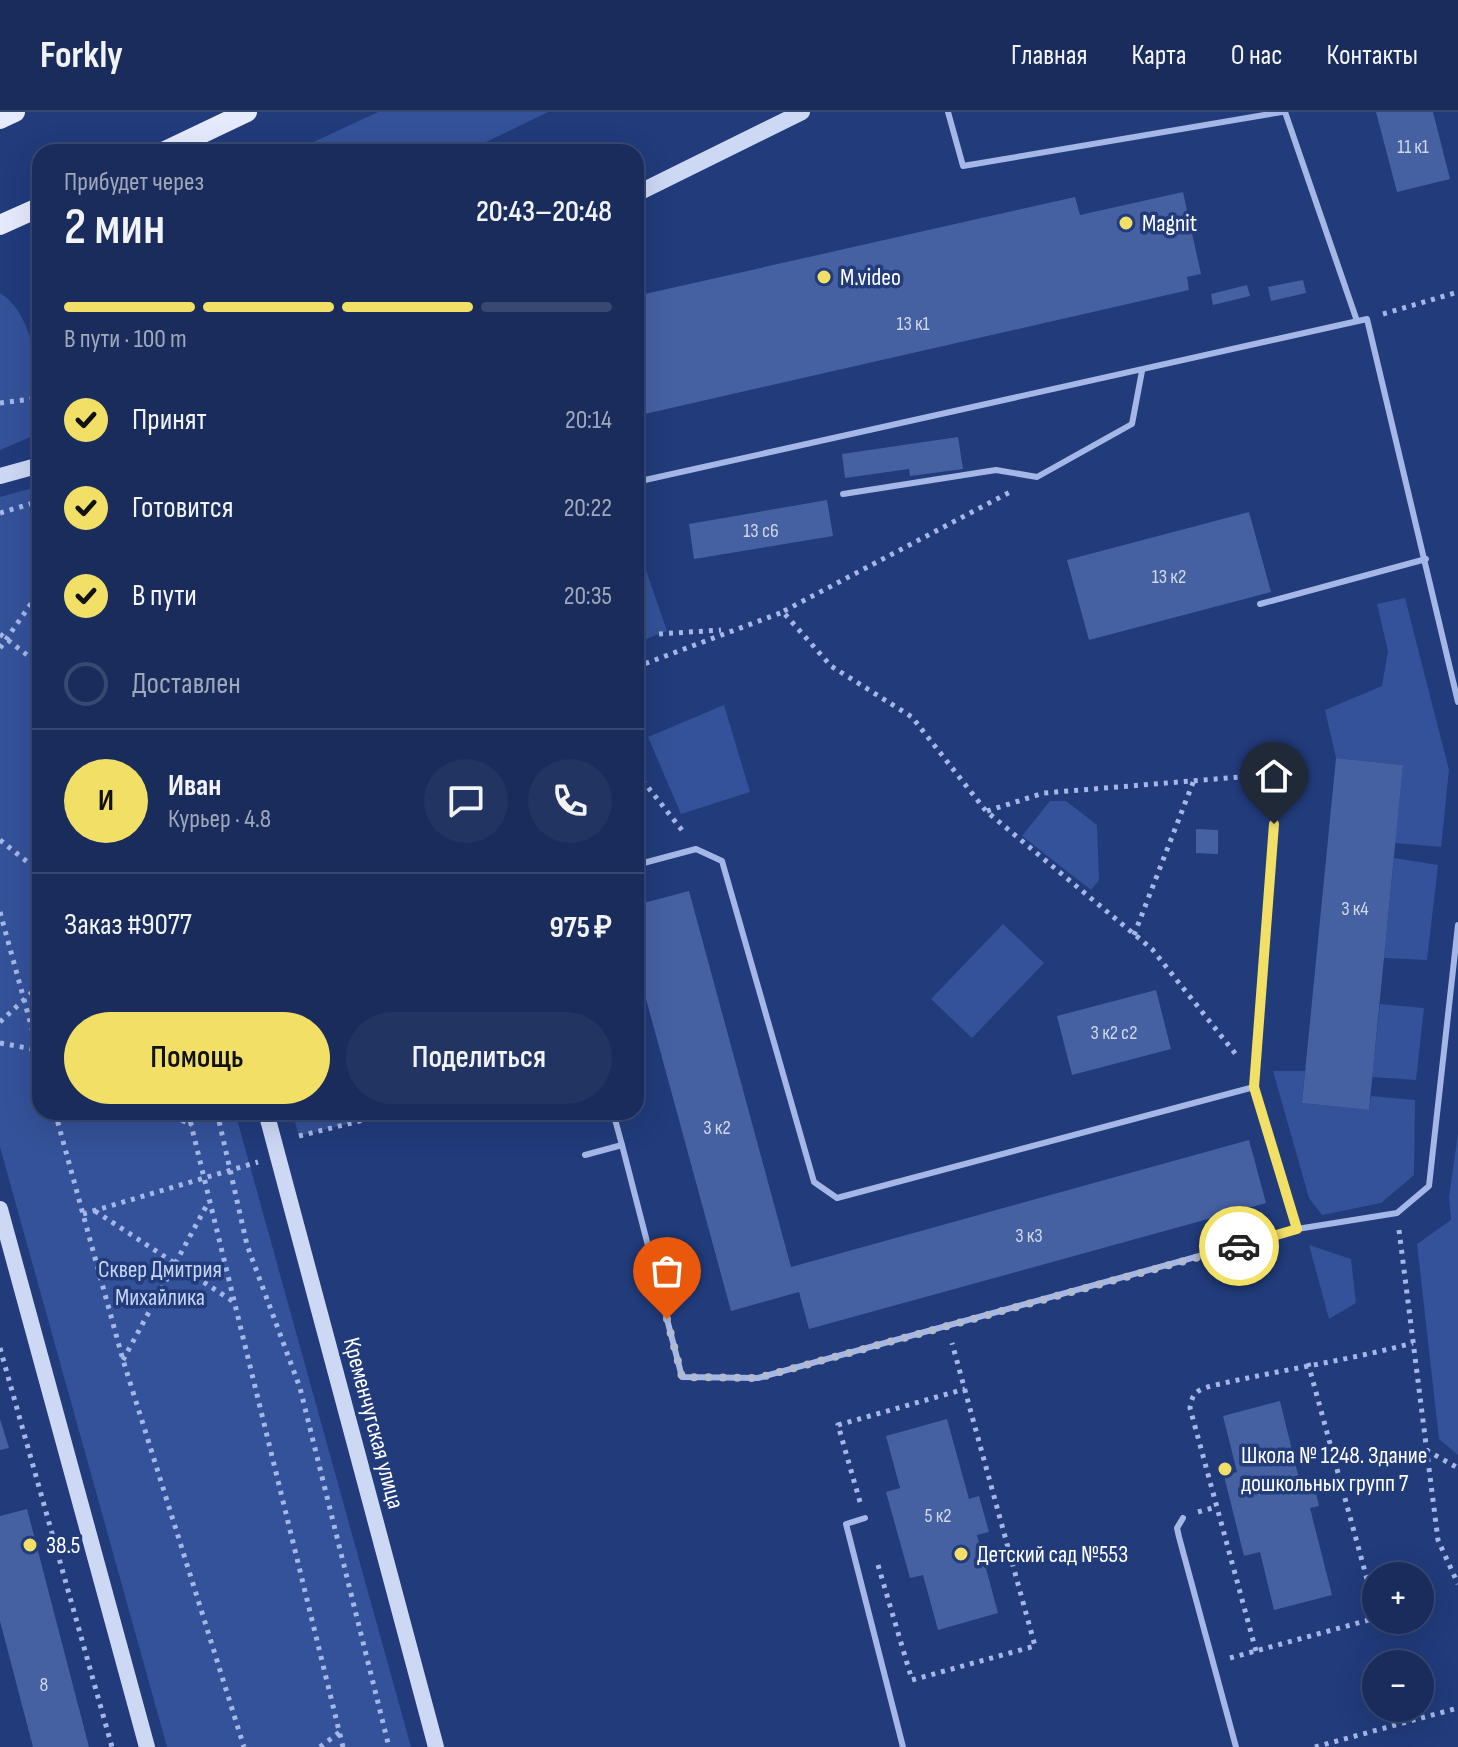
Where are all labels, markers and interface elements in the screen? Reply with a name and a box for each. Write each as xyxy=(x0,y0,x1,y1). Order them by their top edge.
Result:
text: Forkly xyxy=(40,33,123,78)
text: Главная xyxy=(1011,39,1087,72)
text: Карта xyxy=(1131,39,1187,72)
text: О нас xyxy=(1231,39,1283,72)
text: Контакты xyxy=(1327,39,1418,72)
house number: 11 к1 xyxy=(1397,135,1429,159)
text: Прибудет через xyxy=(64,167,204,198)
text: 20:43–20:48 xyxy=(476,194,612,230)
text: 2 мин xyxy=(64,196,165,259)
place label: Magnit xyxy=(1142,209,1197,238)
marker: Magnit xyxy=(1117,214,1135,232)
place label: M.video xyxy=(840,263,901,292)
marker: M.video xyxy=(815,268,833,286)
house number: 13 к1 xyxy=(896,312,930,336)
text: В пути · 100 m xyxy=(64,324,187,355)
icon: check xyxy=(64,398,108,442)
text: Принят xyxy=(132,402,207,438)
text: 20:14 xyxy=(565,405,612,436)
icon: check xyxy=(64,486,108,530)
text: Готовится xyxy=(132,490,233,526)
text: 20:22 xyxy=(564,493,612,524)
house number: 13 с6 xyxy=(743,519,779,543)
house number: 13 к2 xyxy=(1152,565,1186,589)
icon: check xyxy=(64,574,108,618)
text: В пути xyxy=(132,578,197,614)
text: 20:35 xyxy=(564,581,612,612)
text: Доставлен xyxy=(132,666,241,702)
pin xyxy=(1240,742,1308,824)
icon: home xyxy=(1252,754,1296,798)
button: chat xyxy=(424,759,508,843)
button: phone xyxy=(528,759,612,843)
text: Иван xyxy=(168,768,221,804)
text: И xyxy=(98,783,114,819)
text: Курьер · 4.8 xyxy=(168,804,271,835)
house number: 3 к4 xyxy=(1341,897,1369,921)
text: Заказ #9077 xyxy=(64,907,192,943)
text: 975 ₽ xyxy=(549,910,612,946)
button: Помощь xyxy=(64,1012,330,1104)
button: Поделиться xyxy=(346,1012,612,1104)
house number: 3 к2 с2 xyxy=(1091,1021,1137,1045)
house number: 3 к2 xyxy=(703,1116,731,1140)
courier xyxy=(1199,1206,1279,1286)
house number: 3 к3 xyxy=(1015,1224,1043,1248)
icon: car xyxy=(1217,1224,1261,1268)
pin xyxy=(633,1237,701,1319)
icon: bag xyxy=(645,1249,689,1293)
park label: Сквер Дмитрия Михайлика xyxy=(98,1255,222,1312)
street label: Кременчугская улица xyxy=(337,1334,410,1512)
place label: Школа № 1248. Здание дошкольных групп 7 xyxy=(1241,1441,1427,1498)
marker: Школа № 1248. Здание дошкольных групп 7 xyxy=(1216,1460,1234,1478)
house number: 5 к2 xyxy=(925,1504,952,1528)
place label: 38.5 xyxy=(46,1531,81,1560)
marker: 38.5 xyxy=(21,1536,39,1554)
place label: Детский сад №553 xyxy=(977,1540,1128,1569)
marker: Детский сад №553 xyxy=(952,1545,970,1563)
map controls xyxy=(1362,1562,1434,1722)
button: + xyxy=(1362,1562,1434,1634)
button: − xyxy=(1362,1650,1434,1722)
house number: 8 xyxy=(40,1673,48,1697)

